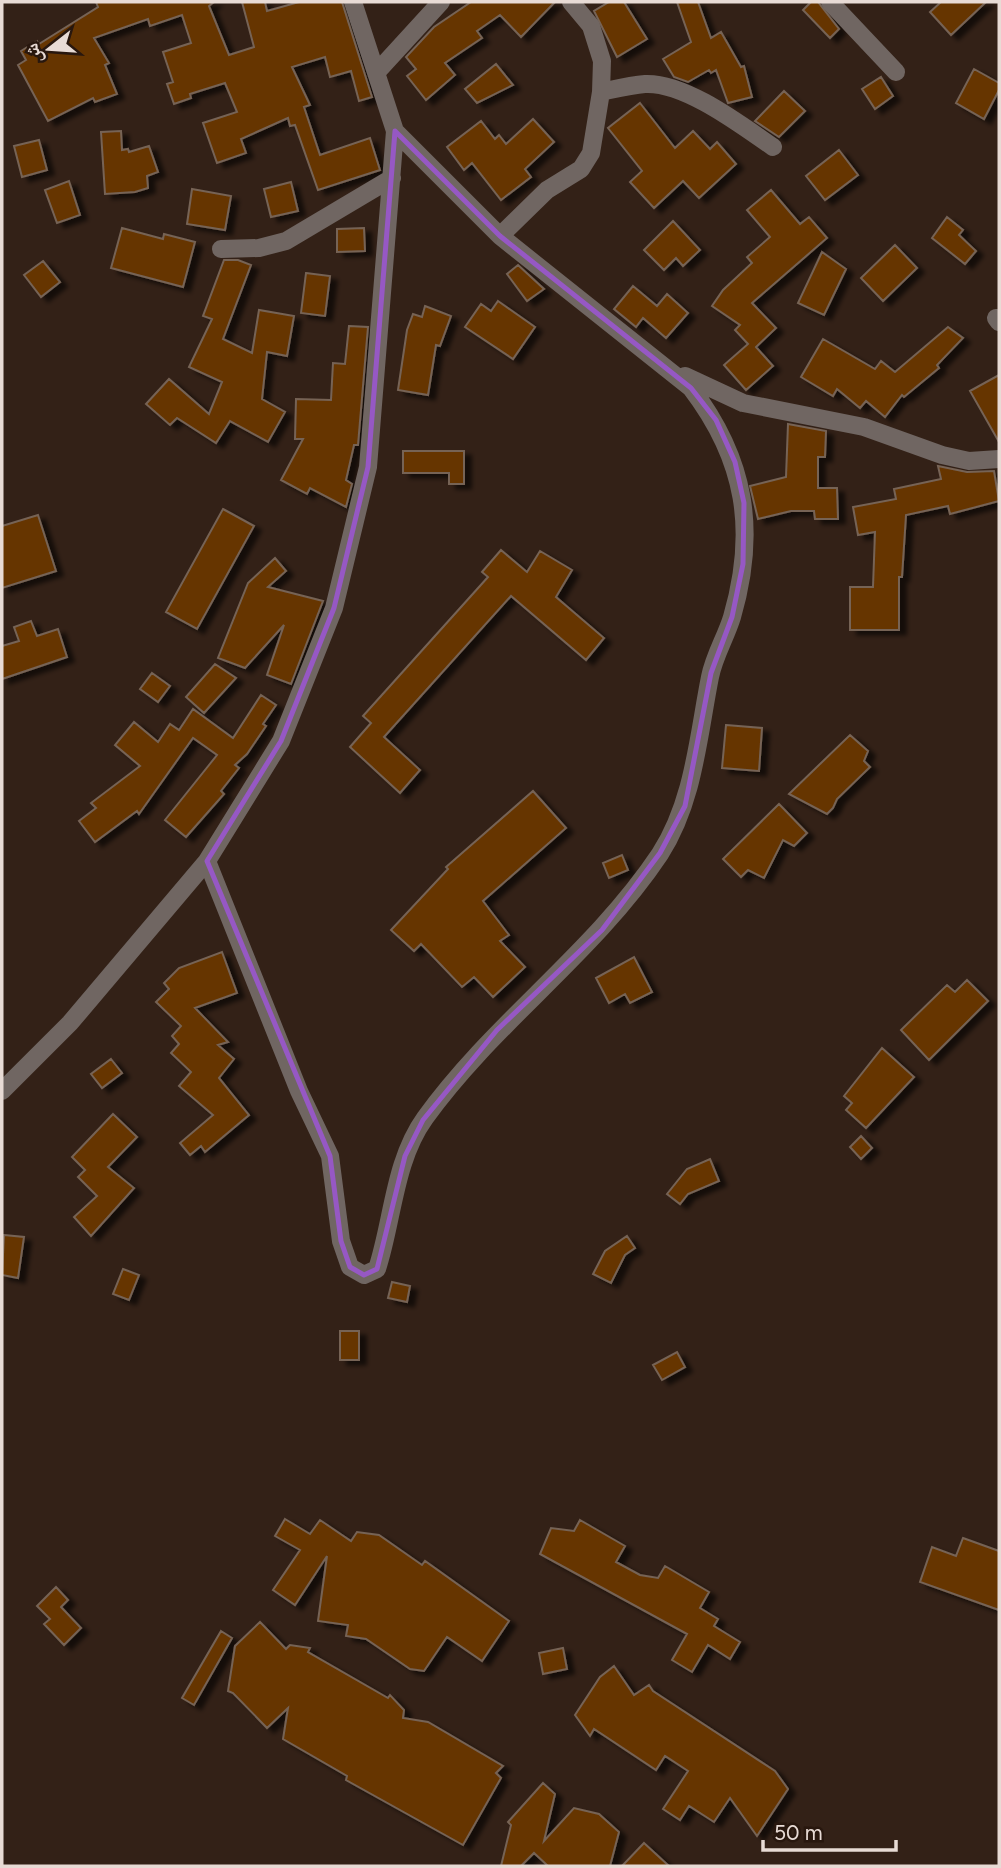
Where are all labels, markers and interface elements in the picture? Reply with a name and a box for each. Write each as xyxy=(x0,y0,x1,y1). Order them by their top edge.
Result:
north arrow xyxy=(14,14,84,84)
text: ش xyxy=(19,41,47,67)
scale bar xyxy=(763,1808,896,1852)
text: 50 m xyxy=(774,1820,823,1845)

